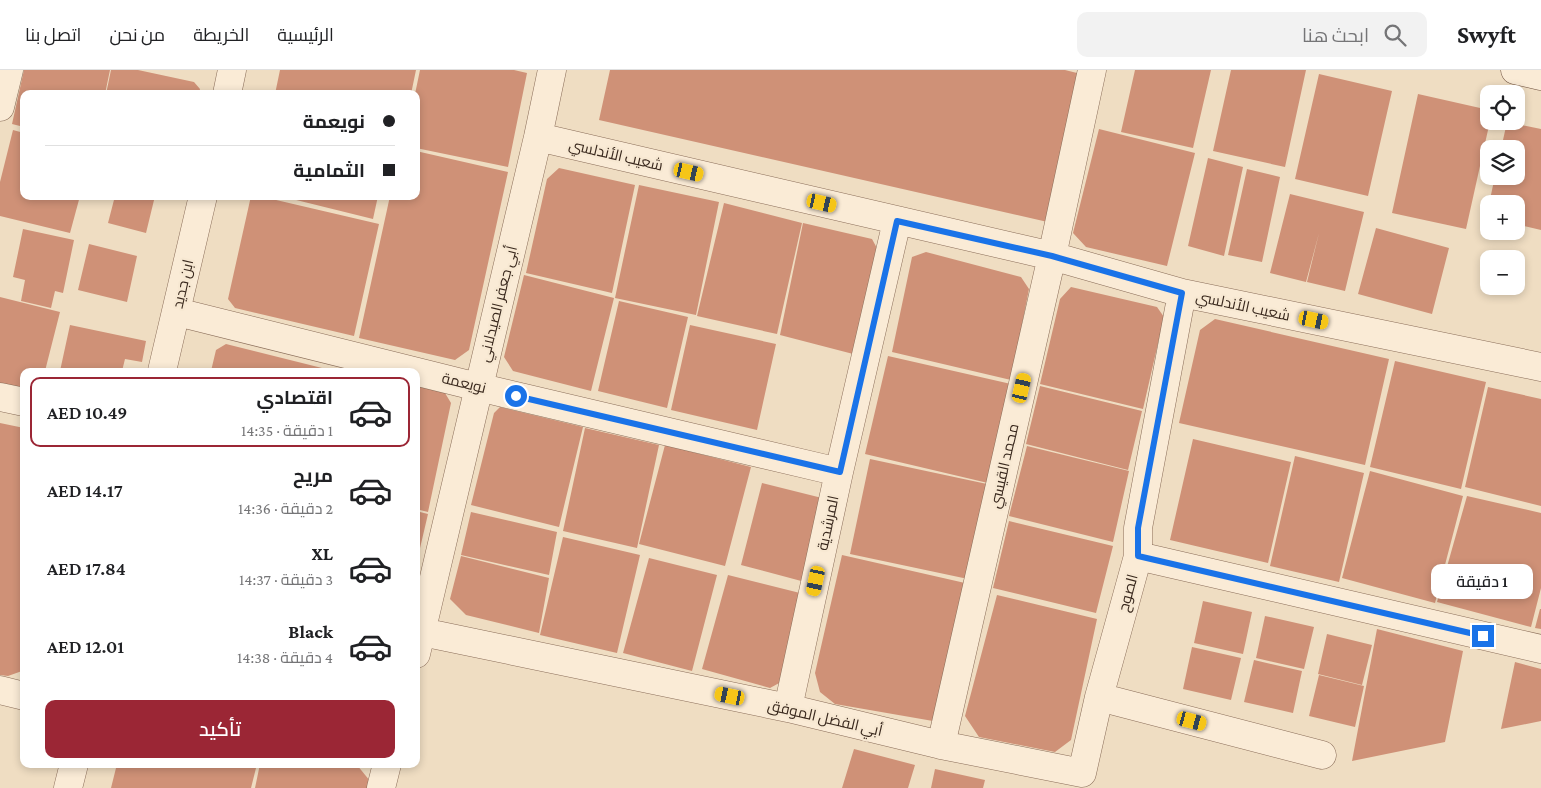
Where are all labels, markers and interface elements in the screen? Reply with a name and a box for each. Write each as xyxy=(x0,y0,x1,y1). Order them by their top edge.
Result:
search box xyxy=(1077,12,1427,57)
icon: search xyxy=(1381,21,1409,49)
text: Swyft xyxy=(1457,21,1516,48)
text: اتصل بنا xyxy=(25,25,81,45)
text: من نحن xyxy=(109,25,165,45)
text: الخريطة xyxy=(193,25,249,45)
text: الرئيسية xyxy=(277,25,334,45)
text: ابحث هنا xyxy=(1302,25,1369,46)
map controls xyxy=(1480,85,1525,295)
button: locate xyxy=(1480,85,1525,130)
text: نويعمة xyxy=(303,111,365,132)
street label: شعيب الأندلسي xyxy=(567,136,665,177)
button: layers xyxy=(1480,140,1525,185)
text: الثمامية xyxy=(293,160,365,181)
car xyxy=(672,161,705,183)
car xyxy=(805,192,838,214)
button: + xyxy=(1480,195,1525,240)
street label: أبي جعفر الصيدلاني xyxy=(474,244,524,365)
button: − xyxy=(1480,250,1525,295)
street label: ابن جديد xyxy=(170,258,198,310)
street label: شعيب الأندلسي xyxy=(1194,288,1292,328)
car xyxy=(1297,310,1330,330)
street label: نويعمة xyxy=(440,370,488,397)
car xyxy=(1011,372,1032,404)
route start xyxy=(505,385,527,407)
text: اقتصادي xyxy=(257,387,333,408)
icon: car xyxy=(348,390,393,435)
text: AED 10.49 xyxy=(47,402,127,423)
text: 1 دقيقة · 14:35 xyxy=(241,422,333,439)
street label: محمد القيسي xyxy=(986,422,1025,511)
text: مريح xyxy=(293,465,333,486)
icon: car xyxy=(348,468,393,513)
text: AED 14.17 xyxy=(47,480,123,501)
street label: المرشدية xyxy=(814,494,843,552)
text: 2 دقيقة · 14:36 xyxy=(238,500,333,517)
text: XL xyxy=(312,543,333,564)
icon: car xyxy=(348,546,393,591)
text: AED 17.84 xyxy=(47,558,126,579)
callout: 1 دقيقة xyxy=(1432,564,1534,598)
car xyxy=(805,565,826,597)
text: 3 دقيقة · 14:37 xyxy=(239,571,333,588)
street label: الصوح xyxy=(1115,572,1144,614)
text: 1 دقيقة xyxy=(1456,573,1508,590)
text: Black xyxy=(288,621,333,642)
icon: car xyxy=(348,624,393,669)
route end xyxy=(1472,625,1494,647)
text: AED 12.01 xyxy=(47,636,124,657)
text: 4 دقيقة · 14:38 xyxy=(237,649,333,666)
car xyxy=(713,686,746,706)
street label: أبي الفضل الموفق xyxy=(765,695,884,743)
button: تأكيد xyxy=(45,700,395,758)
car xyxy=(1175,710,1208,732)

